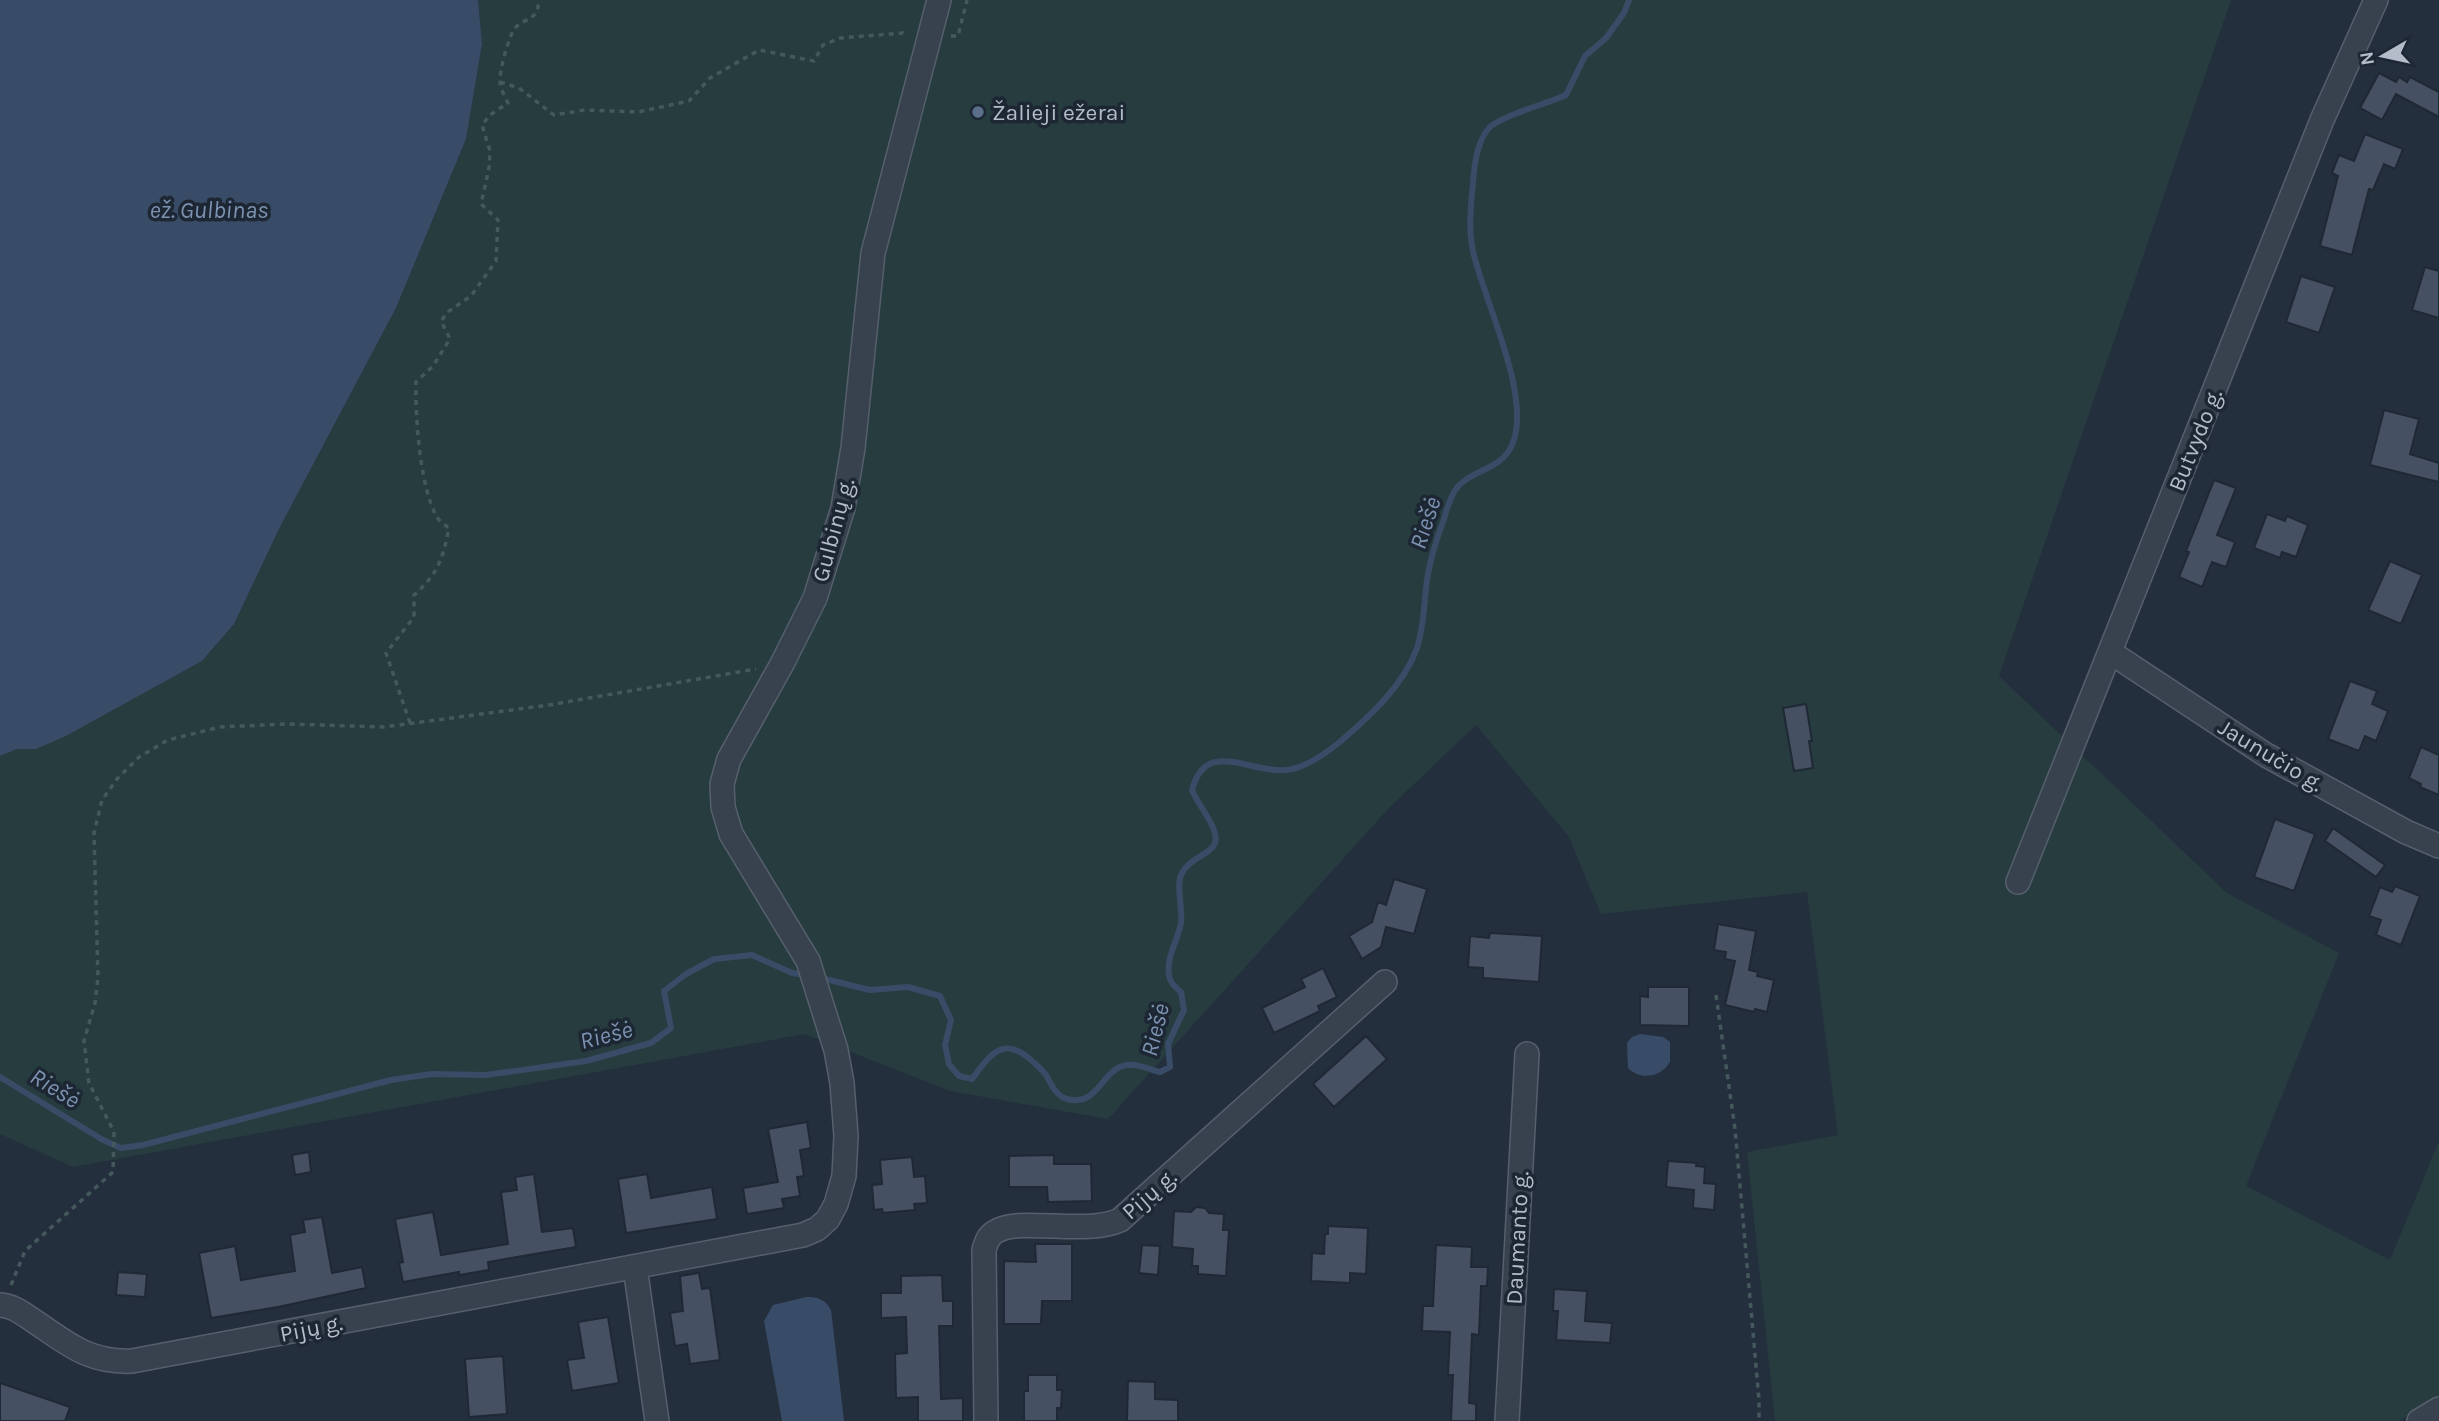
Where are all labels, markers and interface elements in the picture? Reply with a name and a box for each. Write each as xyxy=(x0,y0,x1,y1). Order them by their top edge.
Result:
north arrow xyxy=(2348,21,2418,91)
text: N xyxy=(2355,50,2379,67)
place label: Žalieji ežerai xyxy=(992,99,1125,126)
marker: Žalieji ežerai xyxy=(970,104,986,120)
water label: ež. Gulbinas xyxy=(150,196,268,224)
street label: Butvydo g. xyxy=(2163,385,2228,495)
street label: Gulbinų g. xyxy=(807,475,860,585)
water label: Riešė xyxy=(1403,493,1447,553)
street label: Jaunučio g. xyxy=(2213,714,2328,797)
water label: Riešė xyxy=(1135,1001,1175,1059)
water label: Riešė xyxy=(577,1015,635,1055)
water label: Riešė xyxy=(25,1062,85,1114)
street label: Pijų g. xyxy=(1117,1163,1182,1225)
street label: Daumanto g. xyxy=(1501,1171,1534,1305)
street label: Pijų g. xyxy=(277,1309,345,1348)

